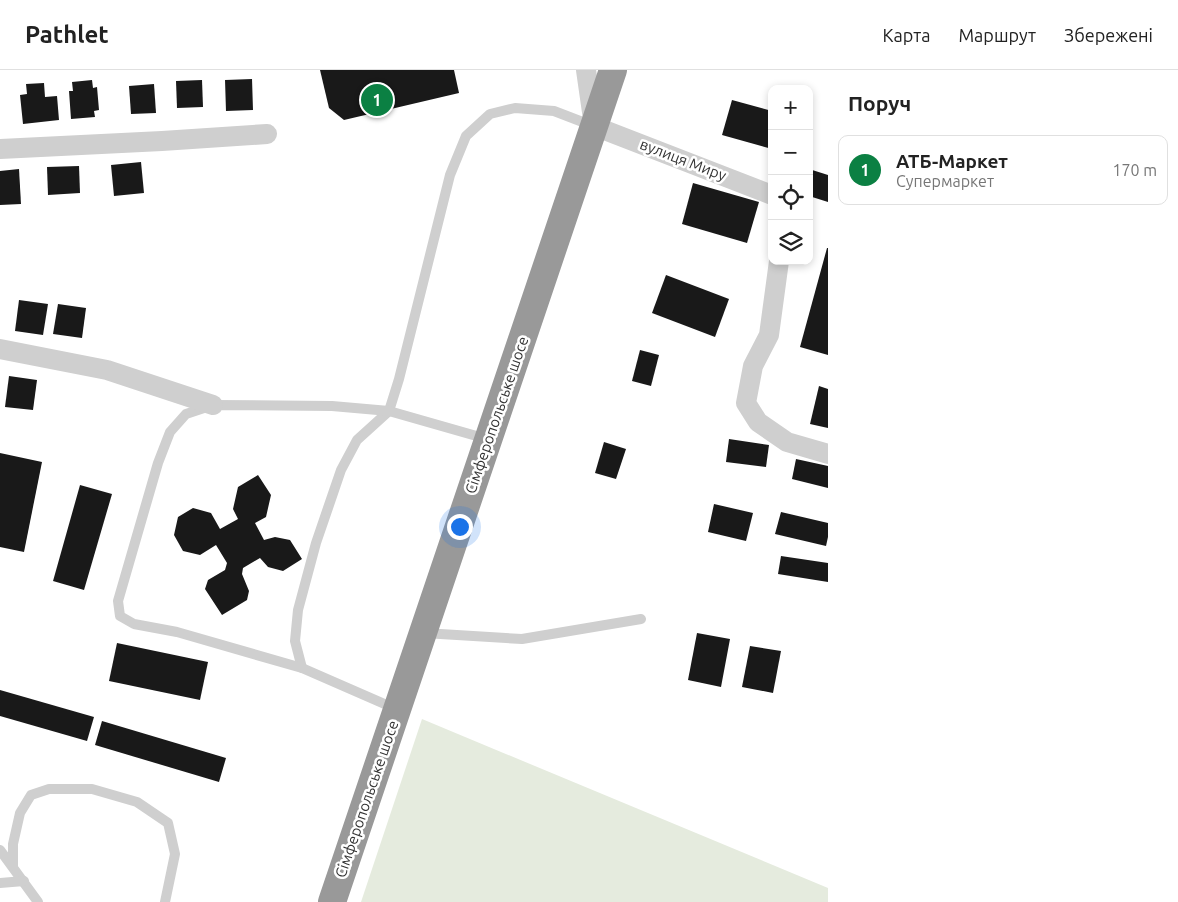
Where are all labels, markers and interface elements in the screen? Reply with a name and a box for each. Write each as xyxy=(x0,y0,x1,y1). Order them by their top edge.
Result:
text: Pathlet xyxy=(25,21,109,48)
text: Карта xyxy=(882,25,930,45)
text: Маршрут xyxy=(958,25,1036,45)
text: Збережені xyxy=(1064,25,1153,45)
pin: 1 xyxy=(361,81,393,119)
map controls xyxy=(768,85,813,265)
button: + xyxy=(768,85,813,130)
text: Поруч xyxy=(848,91,911,115)
button: − xyxy=(768,130,813,175)
street label: вулиця Миру xyxy=(638,135,729,184)
text: АТБ-Маркет xyxy=(896,150,1008,172)
text: 1 xyxy=(860,161,870,179)
text: 170 m xyxy=(1112,161,1157,179)
text: Супермаркет xyxy=(896,172,994,190)
button: locate xyxy=(768,175,813,220)
button: layers xyxy=(768,220,813,265)
street label: Сімферопольське шосе xyxy=(462,334,531,496)
your location xyxy=(447,514,473,540)
street label: Сімферопольське шосе xyxy=(332,718,401,880)

